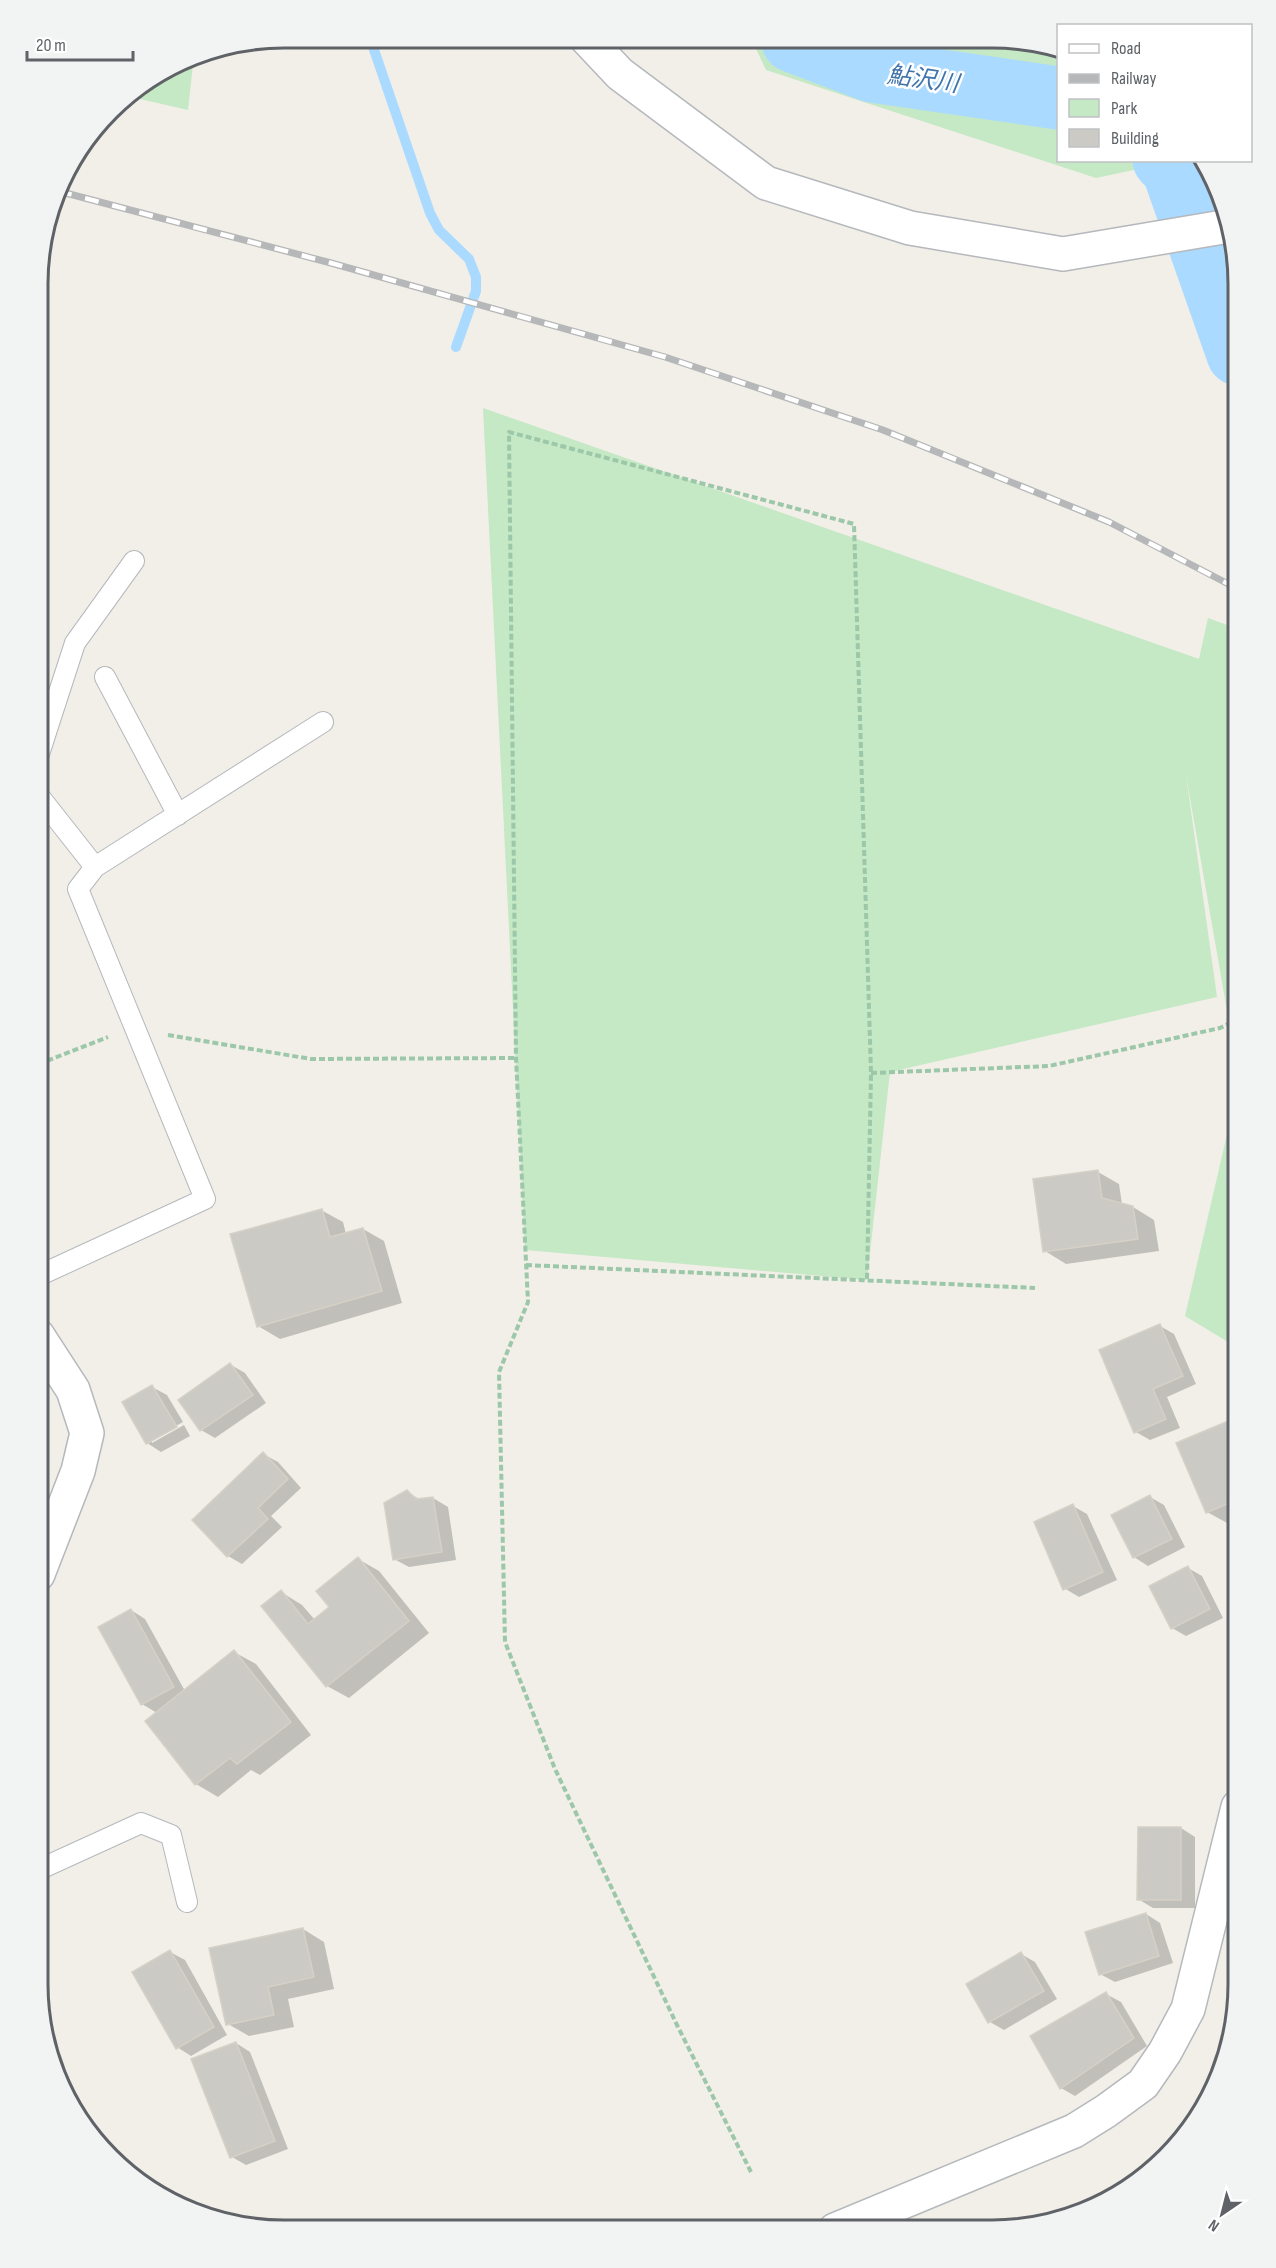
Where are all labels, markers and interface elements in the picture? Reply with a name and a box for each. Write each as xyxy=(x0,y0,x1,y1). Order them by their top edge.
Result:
scale bar xyxy=(27,24,134,62)
legend xyxy=(1057,24,1252,162)
text: 20 m xyxy=(36,35,66,56)
text: Road xyxy=(1111,38,1141,59)
water label: 鮎沢川 xyxy=(885,60,964,99)
text: Railway xyxy=(1111,68,1156,89)
text: Park xyxy=(1111,98,1137,119)
text: Building xyxy=(1111,128,1159,149)
north arrow xyxy=(1192,2184,1252,2244)
text: N xyxy=(1205,2215,1223,2235)

